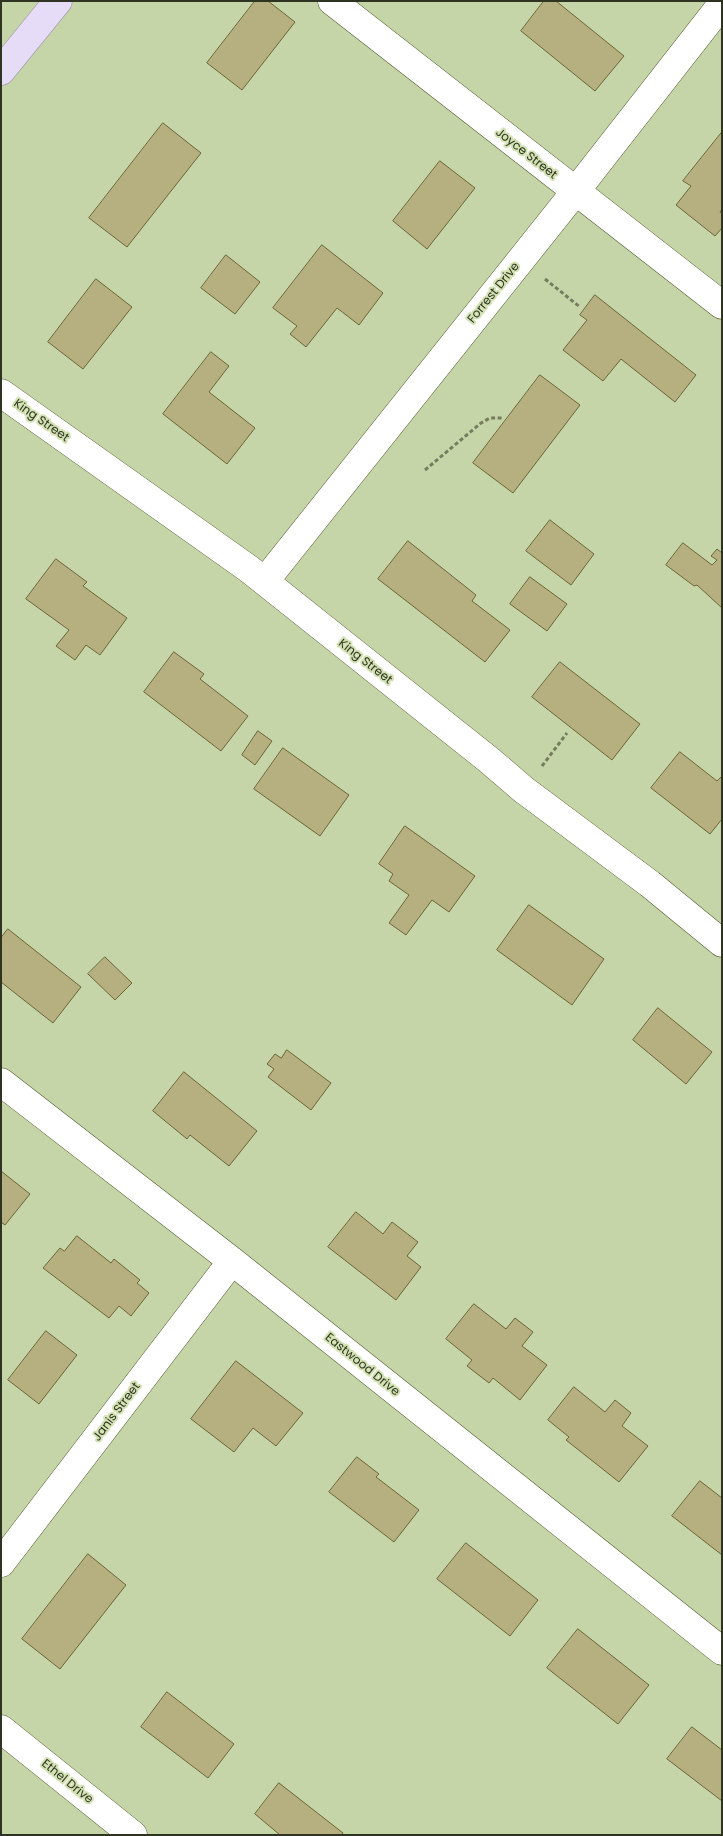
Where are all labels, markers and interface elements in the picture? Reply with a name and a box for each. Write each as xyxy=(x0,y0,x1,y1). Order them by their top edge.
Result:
street label: Joyce Street xyxy=(492,126,560,182)
street label: Forrest Drive xyxy=(465,260,523,326)
street label: King Street xyxy=(11,397,71,445)
street label: King Street xyxy=(335,637,395,687)
street label: Eastwood Drive xyxy=(322,1331,402,1399)
street label: Janis Street xyxy=(90,1380,144,1444)
street label: Ethel Drive xyxy=(38,1757,96,1807)

